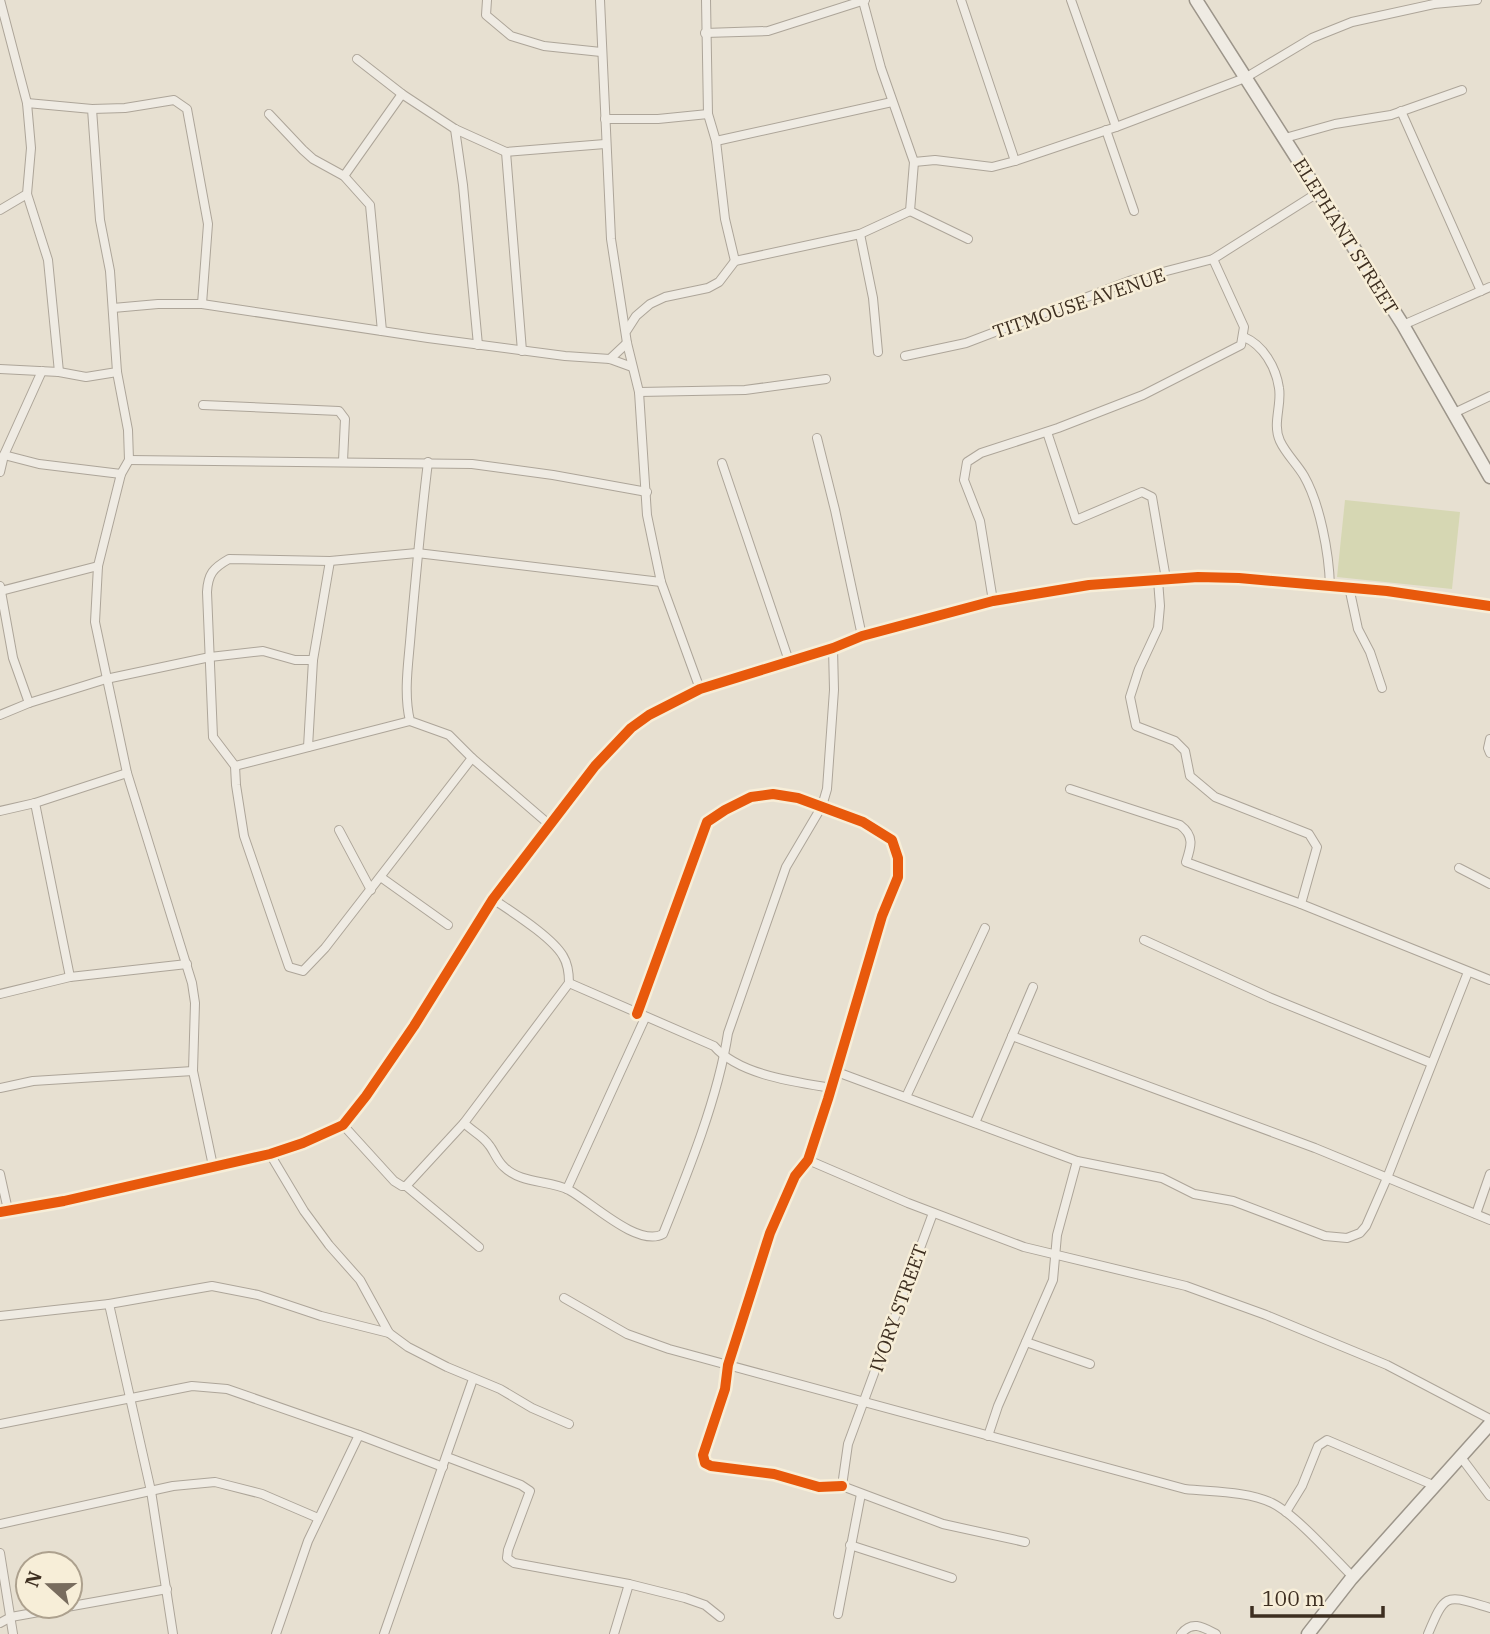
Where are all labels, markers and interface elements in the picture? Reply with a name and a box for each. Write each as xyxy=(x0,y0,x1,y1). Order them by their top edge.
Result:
street label: ELEPHANT STREET xyxy=(1288,153,1404,319)
street label: TITMOUSE AVENUE xyxy=(989,262,1169,344)
street label: IVORY STREET xyxy=(864,1241,932,1375)
north arrow xyxy=(14,1550,84,1620)
text: N xyxy=(19,1568,47,1590)
scale bar xyxy=(1252,1574,1383,1618)
text: 100 m xyxy=(1262,1584,1325,1612)

